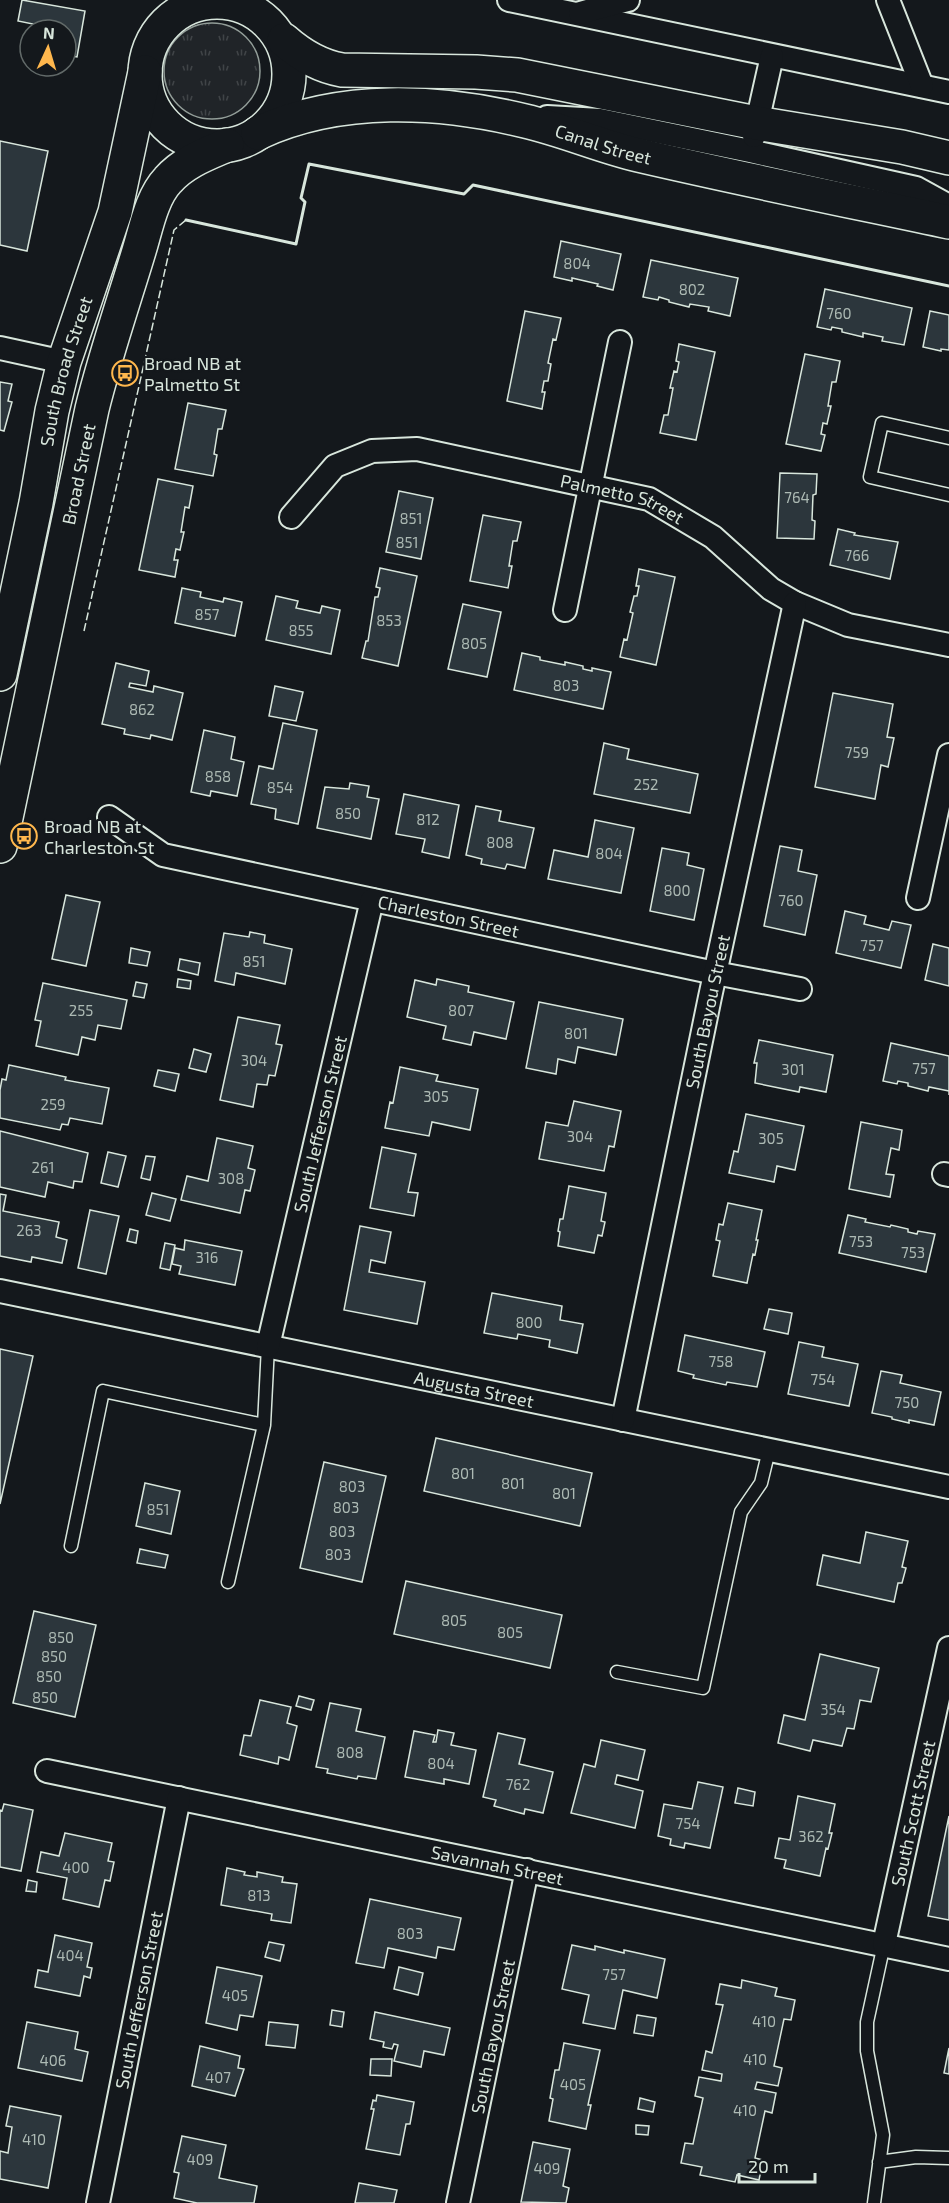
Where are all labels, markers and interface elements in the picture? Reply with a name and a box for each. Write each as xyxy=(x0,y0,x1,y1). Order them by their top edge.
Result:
north arrow xyxy=(18,18,78,78)
text: N xyxy=(43,23,56,42)
street label: Canal Street xyxy=(553,119,654,169)
house number: 804 xyxy=(563,254,591,272)
house number: 802 xyxy=(679,280,705,298)
street label: South Broad Street xyxy=(35,293,97,448)
house number: 760 xyxy=(826,304,852,322)
place label: Broad NB at Palmetto St xyxy=(144,352,241,395)
bus stop icon: Broad NB at Palmetto St xyxy=(110,358,140,388)
street label: Broad Street xyxy=(57,422,100,527)
street label: Palmetto Street xyxy=(558,469,688,528)
house number: 764 xyxy=(784,488,810,506)
house number: 851 xyxy=(399,509,423,527)
house number: 851 xyxy=(395,533,419,551)
house number: 766 xyxy=(845,546,869,564)
house number: 857 xyxy=(195,605,220,623)
house number: 853 xyxy=(376,611,402,629)
house number: 855 xyxy=(288,621,314,639)
house number: 805 xyxy=(461,634,487,652)
house number: 803 xyxy=(553,676,579,694)
house number: 862 xyxy=(129,700,155,718)
house number: 759 xyxy=(845,743,869,761)
house number: 858 xyxy=(205,767,231,785)
house number: 252 xyxy=(634,775,658,793)
house number: 854 xyxy=(267,778,293,796)
house number: 850 xyxy=(335,804,361,822)
house number: 812 xyxy=(416,810,440,828)
place label: Broad NB at Charleston St xyxy=(44,815,155,858)
bus stop icon: Broad NB at Charleston St xyxy=(9,821,39,851)
house number: 808 xyxy=(486,833,514,851)
house number: 804 xyxy=(595,844,623,862)
house number: 800 xyxy=(663,881,691,899)
street label: Charleston Street xyxy=(376,890,521,942)
house number: 760 xyxy=(778,891,804,909)
street label: South Bayou Street xyxy=(680,932,734,1091)
house number: 757 xyxy=(860,936,884,954)
house number: 851 xyxy=(242,952,266,970)
house number: 255 xyxy=(69,1001,93,1019)
house number: 807 xyxy=(448,1001,474,1019)
house number: 801 xyxy=(564,1024,588,1042)
street label: South Jefferson Street xyxy=(289,1033,351,1215)
house number: 304 xyxy=(241,1051,267,1069)
house number: 757 xyxy=(912,1059,936,1077)
house number: 301 xyxy=(781,1060,805,1078)
house number: 305 xyxy=(423,1087,449,1105)
house number: 259 xyxy=(40,1095,66,1113)
house number: 304 xyxy=(567,1127,593,1145)
house number: 305 xyxy=(758,1129,784,1147)
house number: 261 xyxy=(32,1158,54,1176)
house number: 308 xyxy=(218,1169,244,1187)
house number: 263 xyxy=(16,1221,42,1239)
house number: 753 xyxy=(849,1232,873,1250)
house number: 753 xyxy=(901,1243,925,1261)
house number: 316 xyxy=(196,1248,218,1266)
house number: 800 xyxy=(515,1313,543,1331)
house number: 758 xyxy=(709,1352,733,1370)
street label: Augusta Street xyxy=(412,1366,536,1412)
house number: 754 xyxy=(811,1370,835,1388)
house number: 750 xyxy=(895,1393,919,1411)
house number: 801 xyxy=(451,1464,475,1482)
house number: 801 xyxy=(501,1474,525,1492)
house number: 803 xyxy=(339,1477,365,1495)
house number: 801 xyxy=(552,1484,576,1502)
house number: 803 xyxy=(333,1498,359,1516)
house number: 851 xyxy=(146,1500,170,1518)
house number: 803 xyxy=(329,1522,355,1540)
house number: 803 xyxy=(325,1545,351,1563)
house number: 805 xyxy=(441,1611,467,1629)
house number: 805 xyxy=(497,1623,523,1641)
house number: 850 xyxy=(48,1628,74,1646)
house number: 850 xyxy=(41,1647,67,1665)
house number: 850 xyxy=(36,1667,62,1685)
house number: 850 xyxy=(32,1688,58,1706)
house number: 354 xyxy=(820,1700,846,1718)
street label: South Scott Street xyxy=(886,1738,939,1888)
house number: 808 xyxy=(336,1743,364,1761)
house number: 804 xyxy=(427,1754,455,1772)
house number: 762 xyxy=(506,1775,530,1793)
house number: 754 xyxy=(676,1814,700,1832)
house number: 362 xyxy=(798,1827,824,1845)
street label: Savannah Street xyxy=(429,1840,566,1889)
house number: 400 xyxy=(62,1858,90,1876)
house number: 813 xyxy=(247,1886,271,1904)
street label: South Jefferson Street xyxy=(110,1909,167,2091)
house number: 803 xyxy=(397,1924,423,1942)
house number: 404 xyxy=(56,1946,84,1964)
street label: South Bayou Street xyxy=(466,1957,519,2116)
house number: 757 xyxy=(602,1965,626,1983)
house number: 405 xyxy=(222,1986,248,2004)
house number: 410 xyxy=(752,2012,776,2030)
house number: 410 xyxy=(743,2050,767,2068)
house number: 406 xyxy=(40,2051,66,2069)
house number: 407 xyxy=(205,2068,231,2086)
house number: 405 xyxy=(560,2075,586,2093)
house number: 410 xyxy=(733,2101,757,2119)
house number: 410 xyxy=(22,2130,46,2148)
scale bar xyxy=(739,2146,816,2184)
house number: 409 xyxy=(187,2150,213,2168)
text: 20 m xyxy=(748,2155,789,2177)
house number: 409 xyxy=(534,2159,560,2177)

